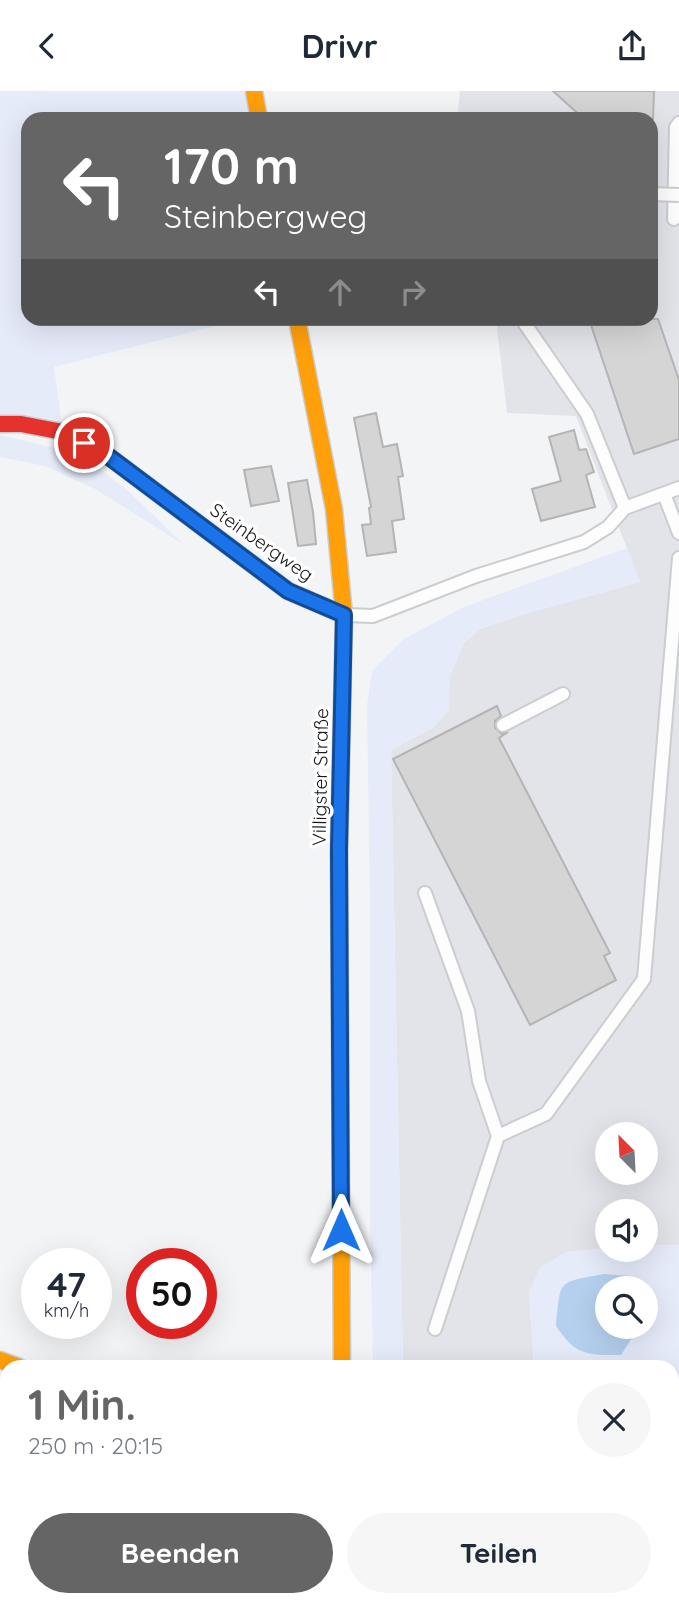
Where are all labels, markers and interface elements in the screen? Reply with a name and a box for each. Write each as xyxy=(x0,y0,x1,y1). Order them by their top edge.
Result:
text: Drivr xyxy=(301,26,378,66)
icon: back xyxy=(28,27,66,65)
icon: share xyxy=(613,27,651,65)
text: 170 m xyxy=(164,135,299,196)
icon: left xyxy=(49,140,140,231)
text: Steinbergweg xyxy=(164,196,367,236)
icon: left xyxy=(248,273,286,311)
icon: ahead xyxy=(321,273,359,311)
icon: right xyxy=(394,273,432,311)
pin xyxy=(54,413,114,473)
icon: arrive xyxy=(65,424,103,462)
street label: Steinbergweg xyxy=(206,498,318,586)
street label: Villigster Straße xyxy=(307,708,333,846)
north arrow xyxy=(595,1122,658,1185)
map controls xyxy=(595,1122,658,1339)
position arrow xyxy=(304,1193,378,1267)
button: sound xyxy=(595,1199,658,1262)
speed limit sign: 50 xyxy=(126,1248,217,1339)
text: 47 xyxy=(47,1262,86,1306)
button: search xyxy=(595,1276,658,1339)
text: km/h xyxy=(44,1299,89,1322)
text: 1 Min. xyxy=(28,1378,136,1431)
button: close xyxy=(577,1383,651,1457)
text: 250 m · 20:15 xyxy=(28,1431,163,1460)
button: Beenden xyxy=(28,1513,333,1593)
button: Teilen xyxy=(347,1513,651,1593)

